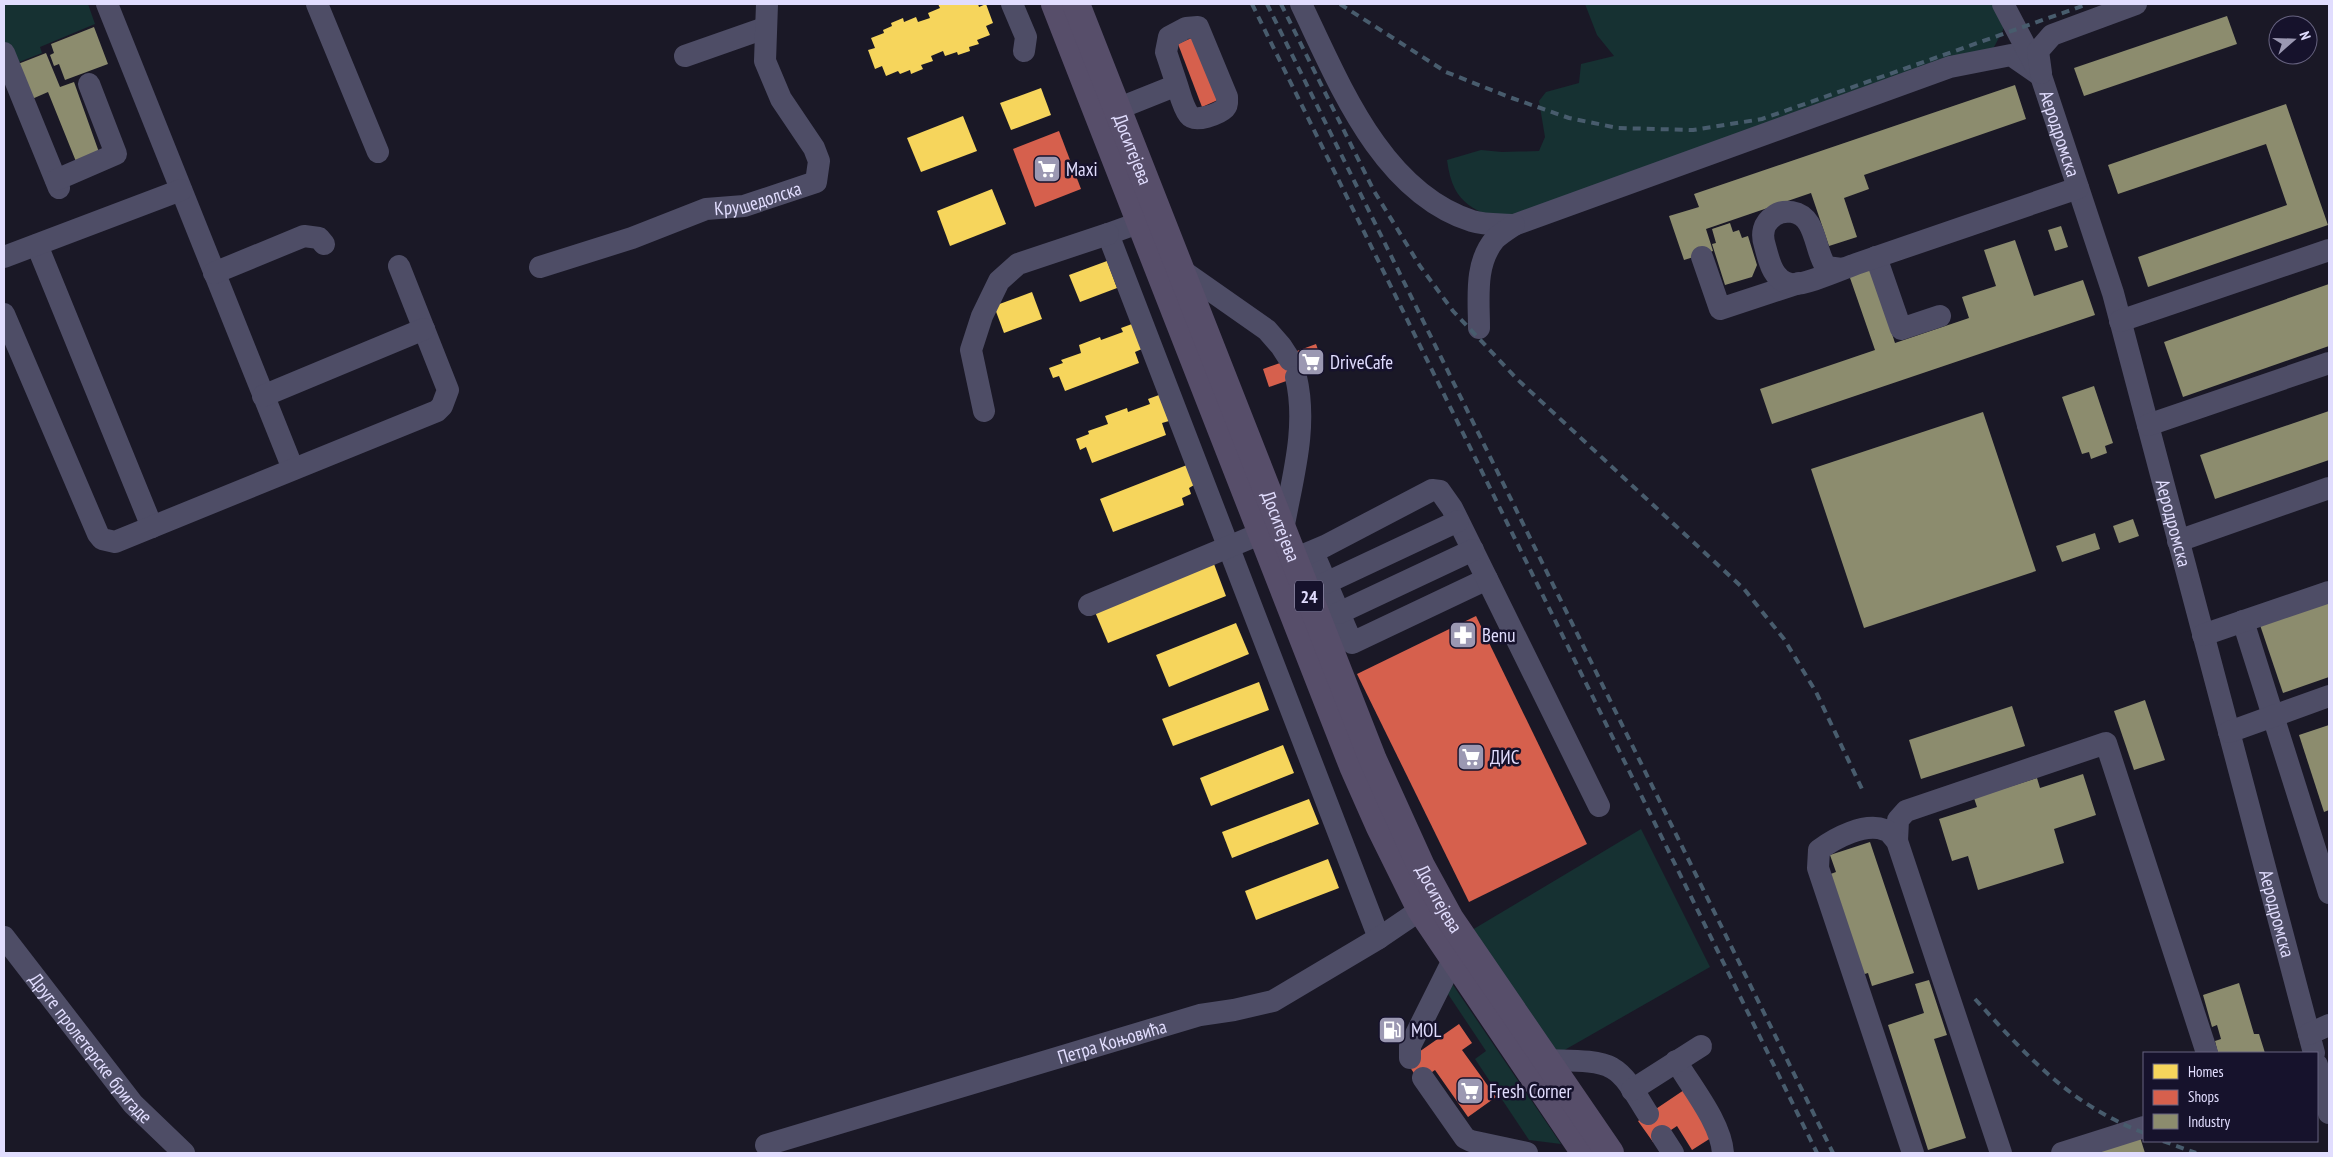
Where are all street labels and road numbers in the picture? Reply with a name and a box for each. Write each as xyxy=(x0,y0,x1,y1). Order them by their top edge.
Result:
street label: Аеродромска xyxy=(2035,87,2086,180)
street label: Доситејева xyxy=(1108,110,1158,188)
street label: Крушедолска xyxy=(713,176,804,220)
street label: Аеродромска xyxy=(2151,477,2197,569)
street label: Доситејева xyxy=(1256,487,1306,565)
road number: 24 xyxy=(1295,580,1323,612)
street label: Доситејева xyxy=(1411,860,1468,937)
street label: Аеродромска xyxy=(2254,867,2300,960)
street label: Друге пролетерске бригаде xyxy=(24,968,158,1128)
street label: Петра Коњовића xyxy=(1055,1014,1169,1069)

